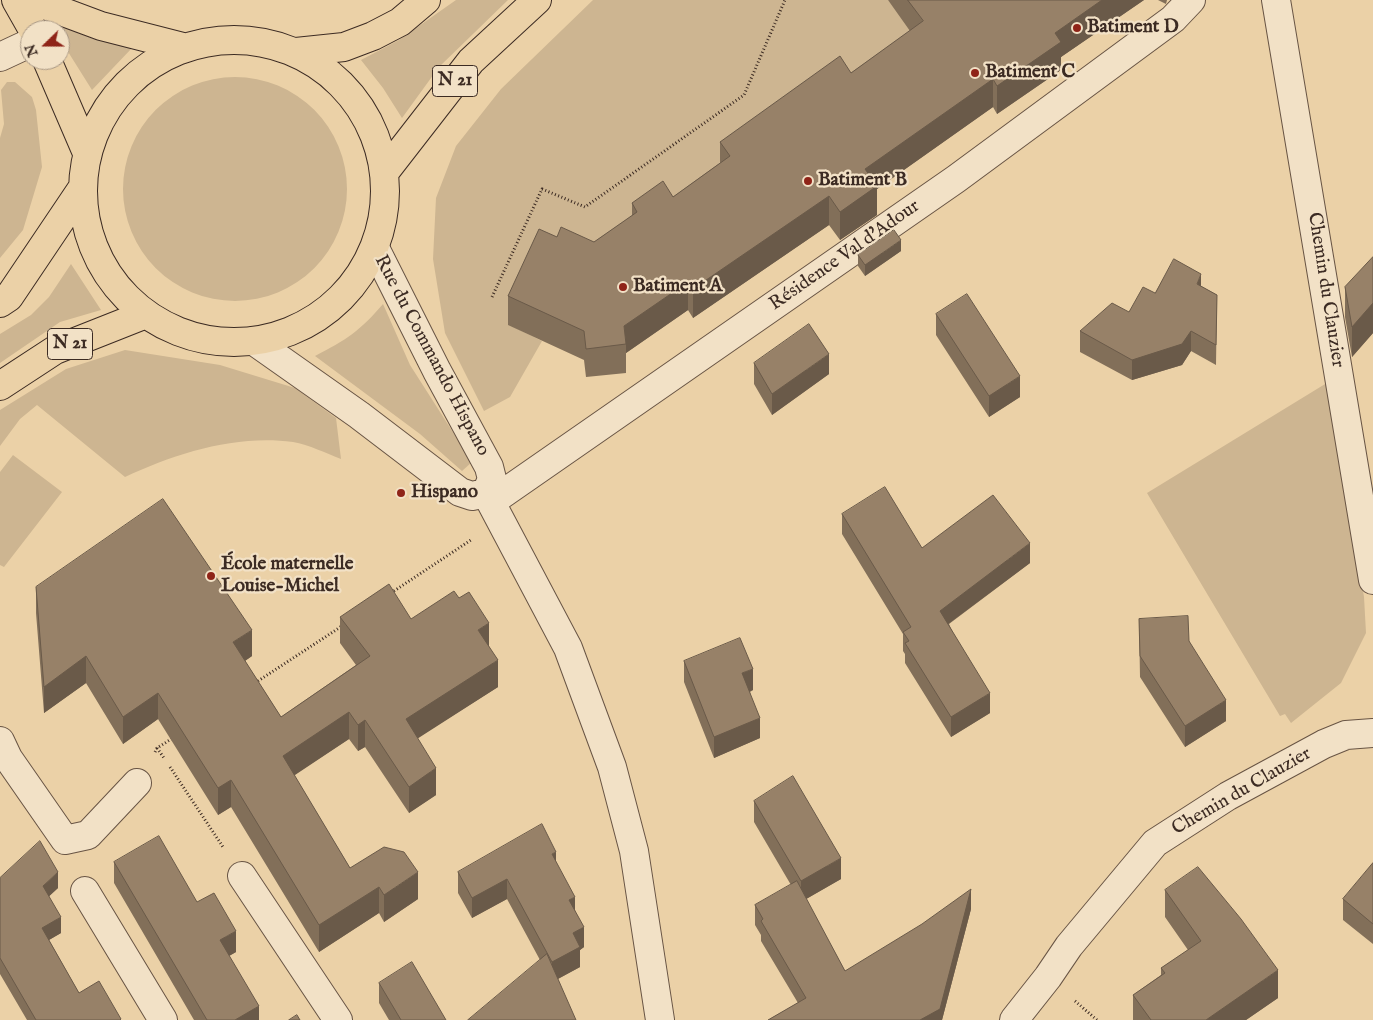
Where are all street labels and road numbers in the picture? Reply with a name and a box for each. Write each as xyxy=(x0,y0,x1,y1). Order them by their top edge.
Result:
road number: N 21 xyxy=(432,66,478,96)
street label: Résidence Val d'Adour xyxy=(766,196,924,316)
street label: Chemin du Clauzier xyxy=(1301,211,1349,369)
street label: Rue du Commando Hispano xyxy=(368,252,494,460)
road number: N 21 xyxy=(48,328,92,359)
street label: Chemin du Clauzier xyxy=(1168,743,1316,841)

